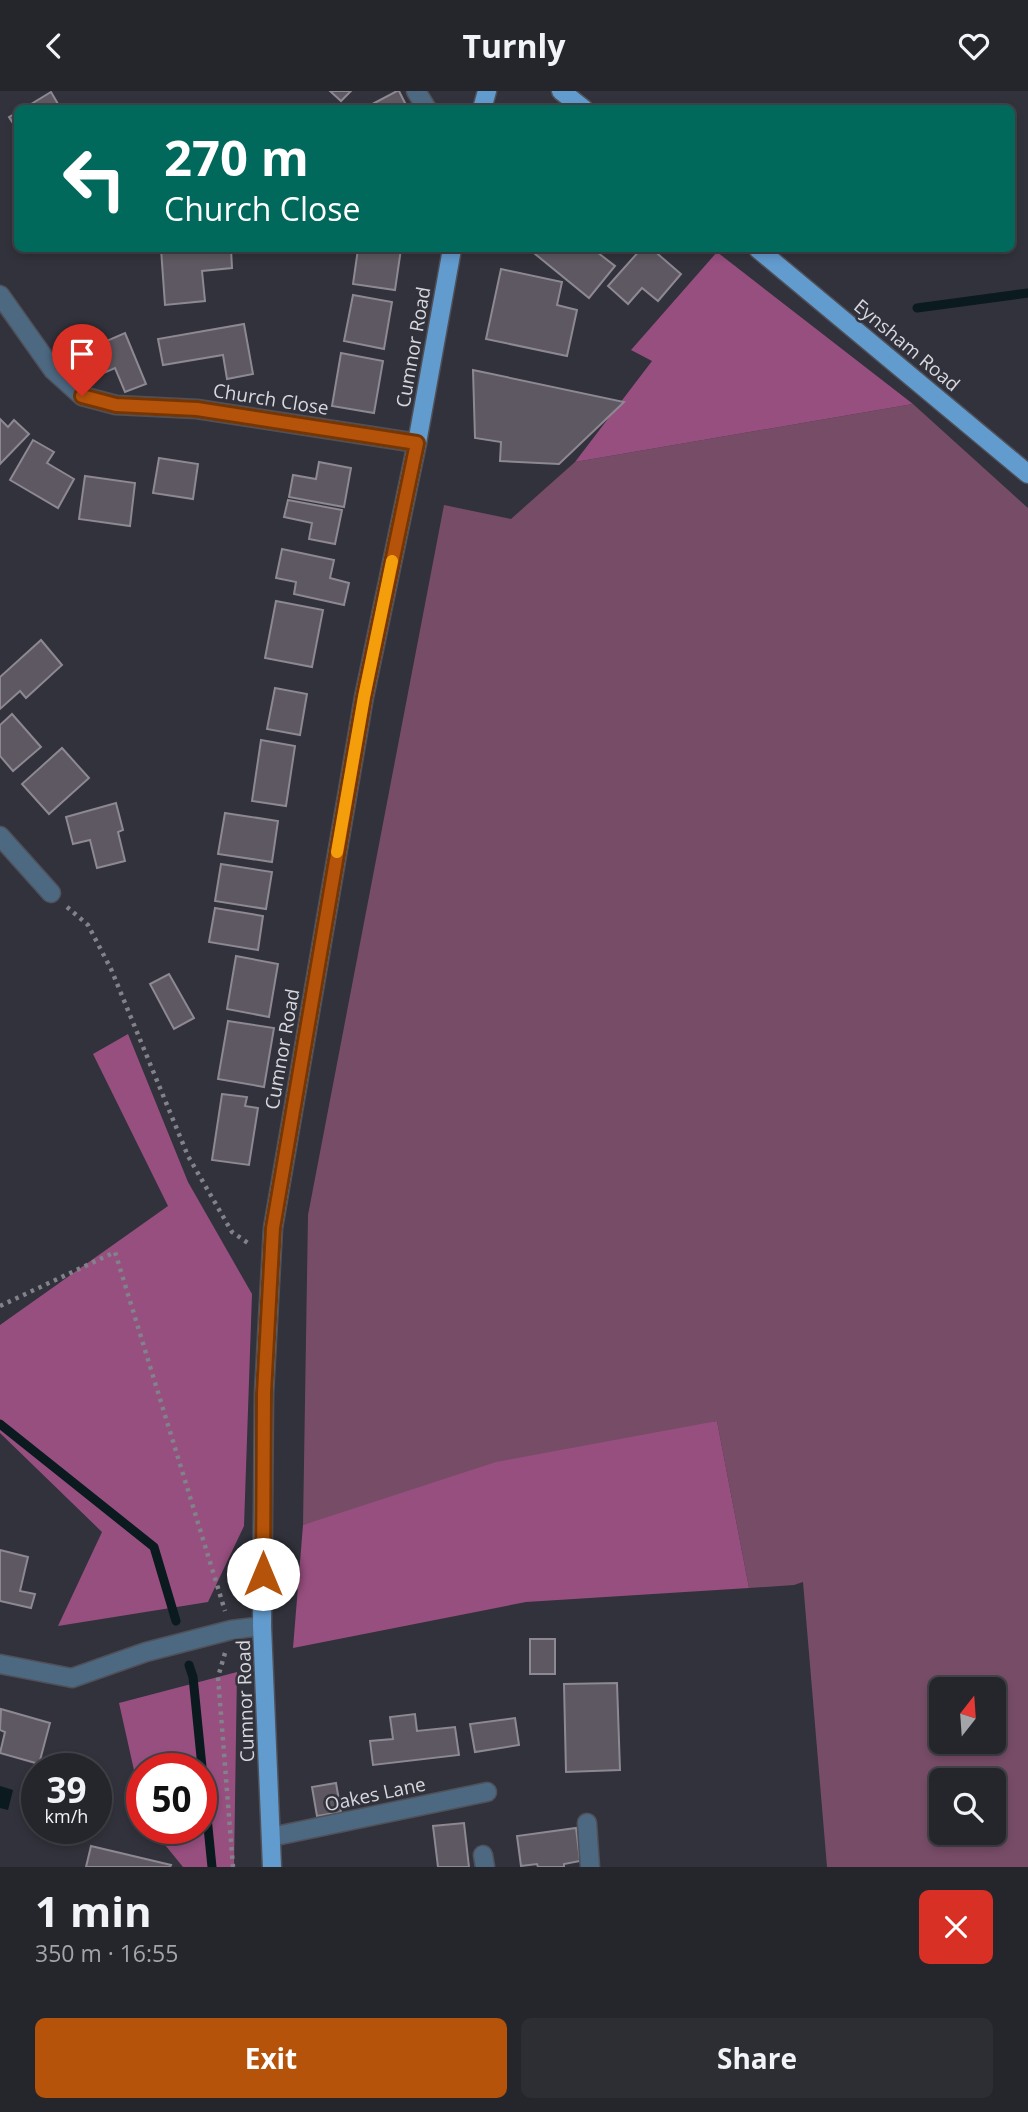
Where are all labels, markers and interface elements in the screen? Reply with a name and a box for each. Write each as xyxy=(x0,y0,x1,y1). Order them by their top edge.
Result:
text: Turnly xyxy=(462,24,566,67)
icon: back xyxy=(35,27,73,65)
icon: heart xyxy=(955,27,993,65)
text: 270 m xyxy=(164,124,309,190)
icon: left xyxy=(49,133,140,224)
text: Church Close xyxy=(164,187,360,230)
street label: Cumnor Road xyxy=(390,285,436,409)
street label: Eynsham Road xyxy=(849,293,965,397)
pin xyxy=(52,324,112,396)
icon: arrive xyxy=(63,335,101,373)
street label: Church Close xyxy=(211,377,331,421)
street label: Cumnor Road xyxy=(259,987,305,1111)
position arrow xyxy=(226,1537,300,1611)
street label: Cumnor Road xyxy=(230,1639,260,1763)
north arrow xyxy=(929,1677,1006,1753)
map controls xyxy=(929,1677,1006,1845)
speed limit sign: 50 xyxy=(126,1753,217,1844)
text: 39 xyxy=(46,1766,87,1813)
button: search xyxy=(929,1768,1006,1845)
street label: Oakes Lane xyxy=(322,1771,428,1817)
text: km/h xyxy=(45,1804,88,1828)
text: 1 min xyxy=(35,1882,152,1939)
button: close xyxy=(919,1890,993,1964)
text: 350 m · 16:55 xyxy=(35,1937,178,1969)
button: Exit xyxy=(35,2018,507,2098)
button: Share xyxy=(521,2018,993,2098)

